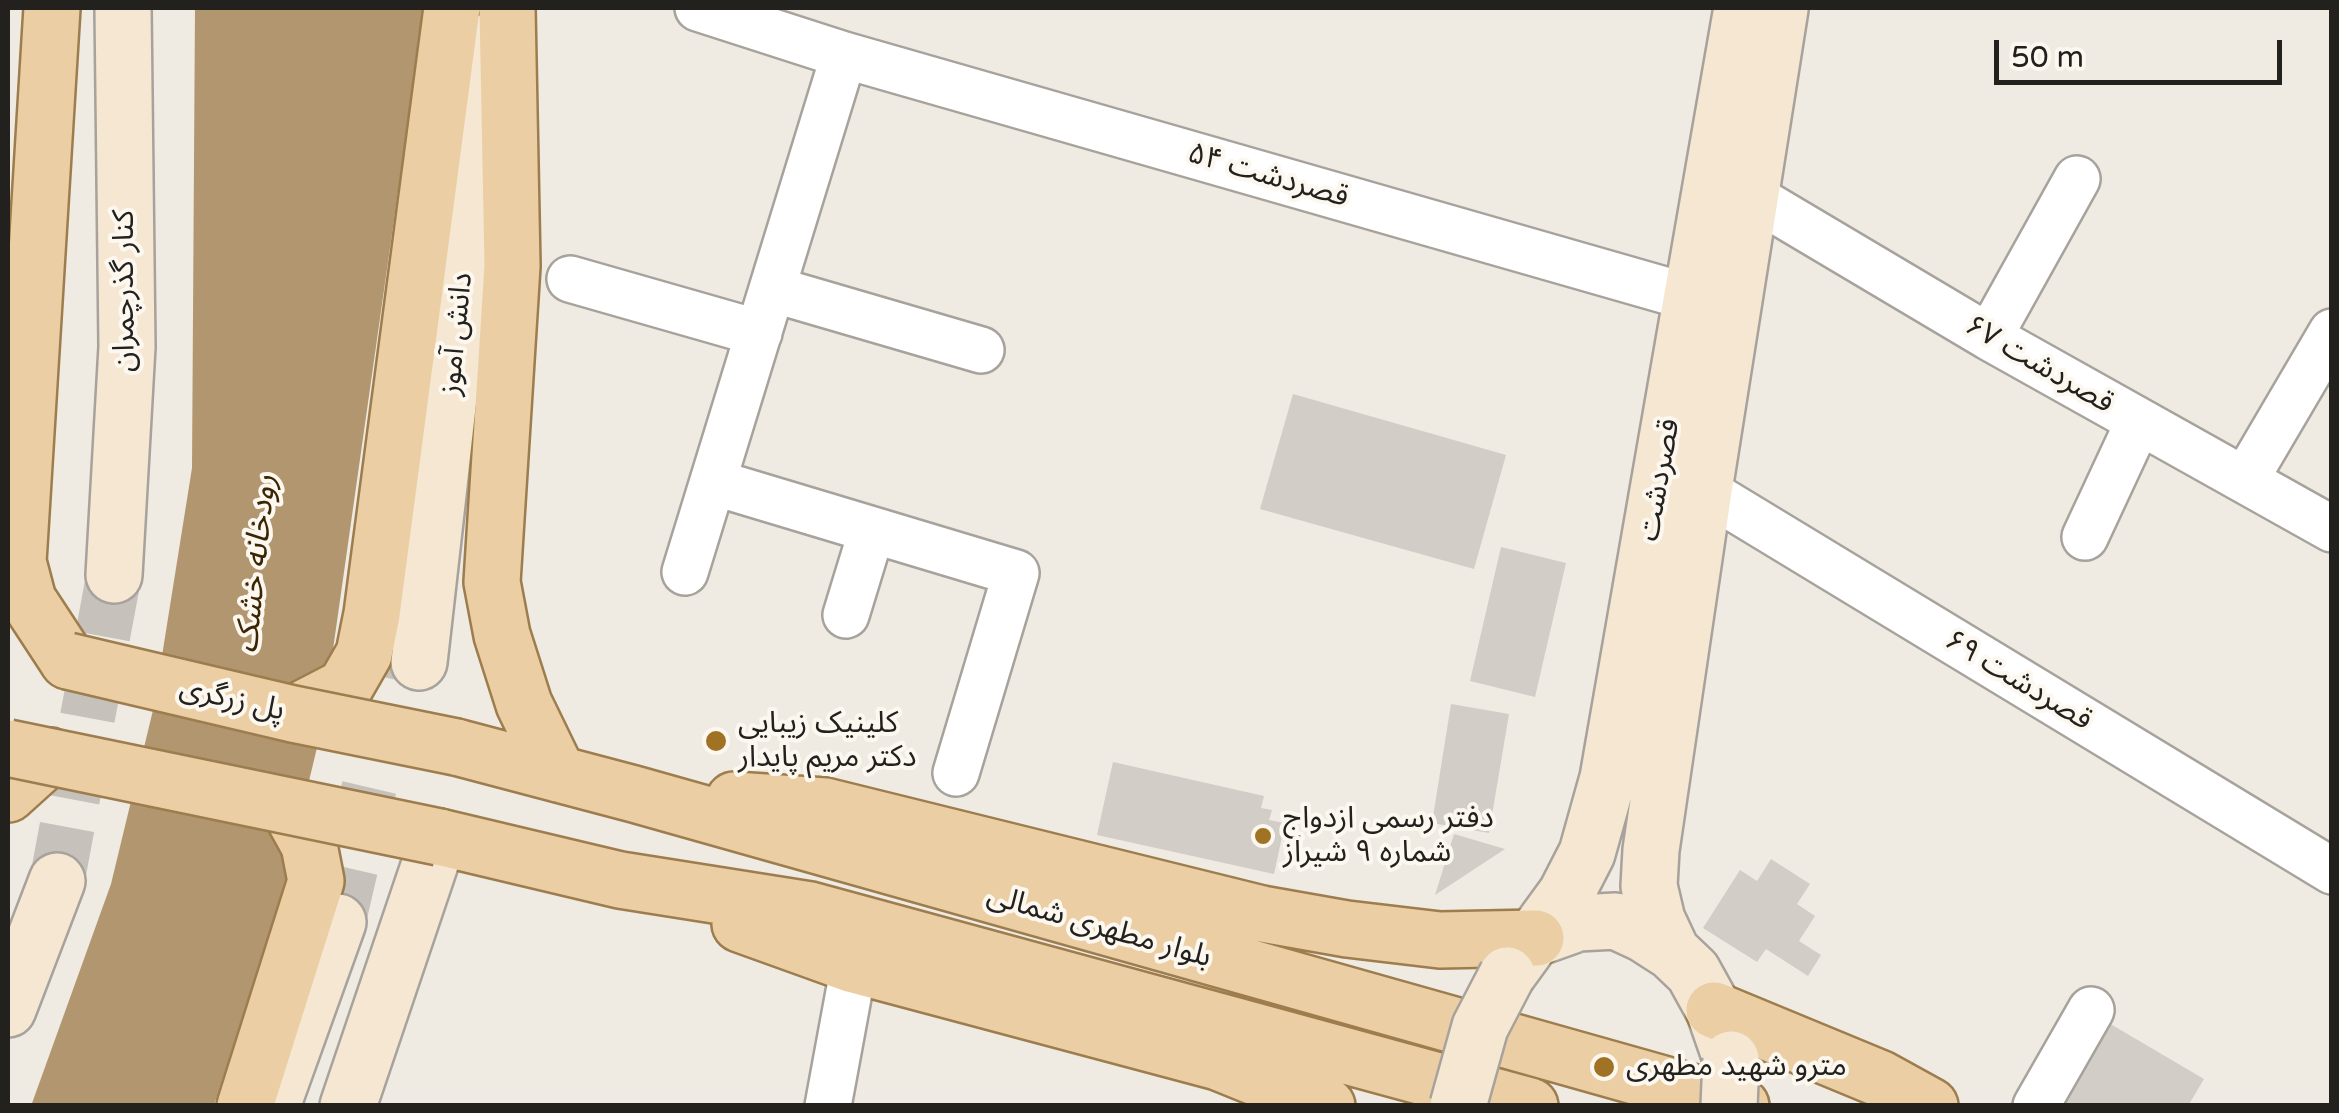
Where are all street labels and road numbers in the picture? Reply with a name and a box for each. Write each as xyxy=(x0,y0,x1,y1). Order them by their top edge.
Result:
street label: ۵۴ قصردشت xyxy=(1183,136,1353,216)
street label: کنار گذرچمران xyxy=(107,210,143,372)
street label: دانش آموز xyxy=(433,271,481,397)
street label: ۶۷ قصردشت xyxy=(1958,308,2120,422)
street label: قصردشت xyxy=(1632,416,1688,544)
street label: ۶۹ قصردشت xyxy=(1938,623,2098,739)
street label: پل زرگری xyxy=(176,670,288,730)
street label: بلوار مطهرى شمالى xyxy=(983,878,1215,976)

